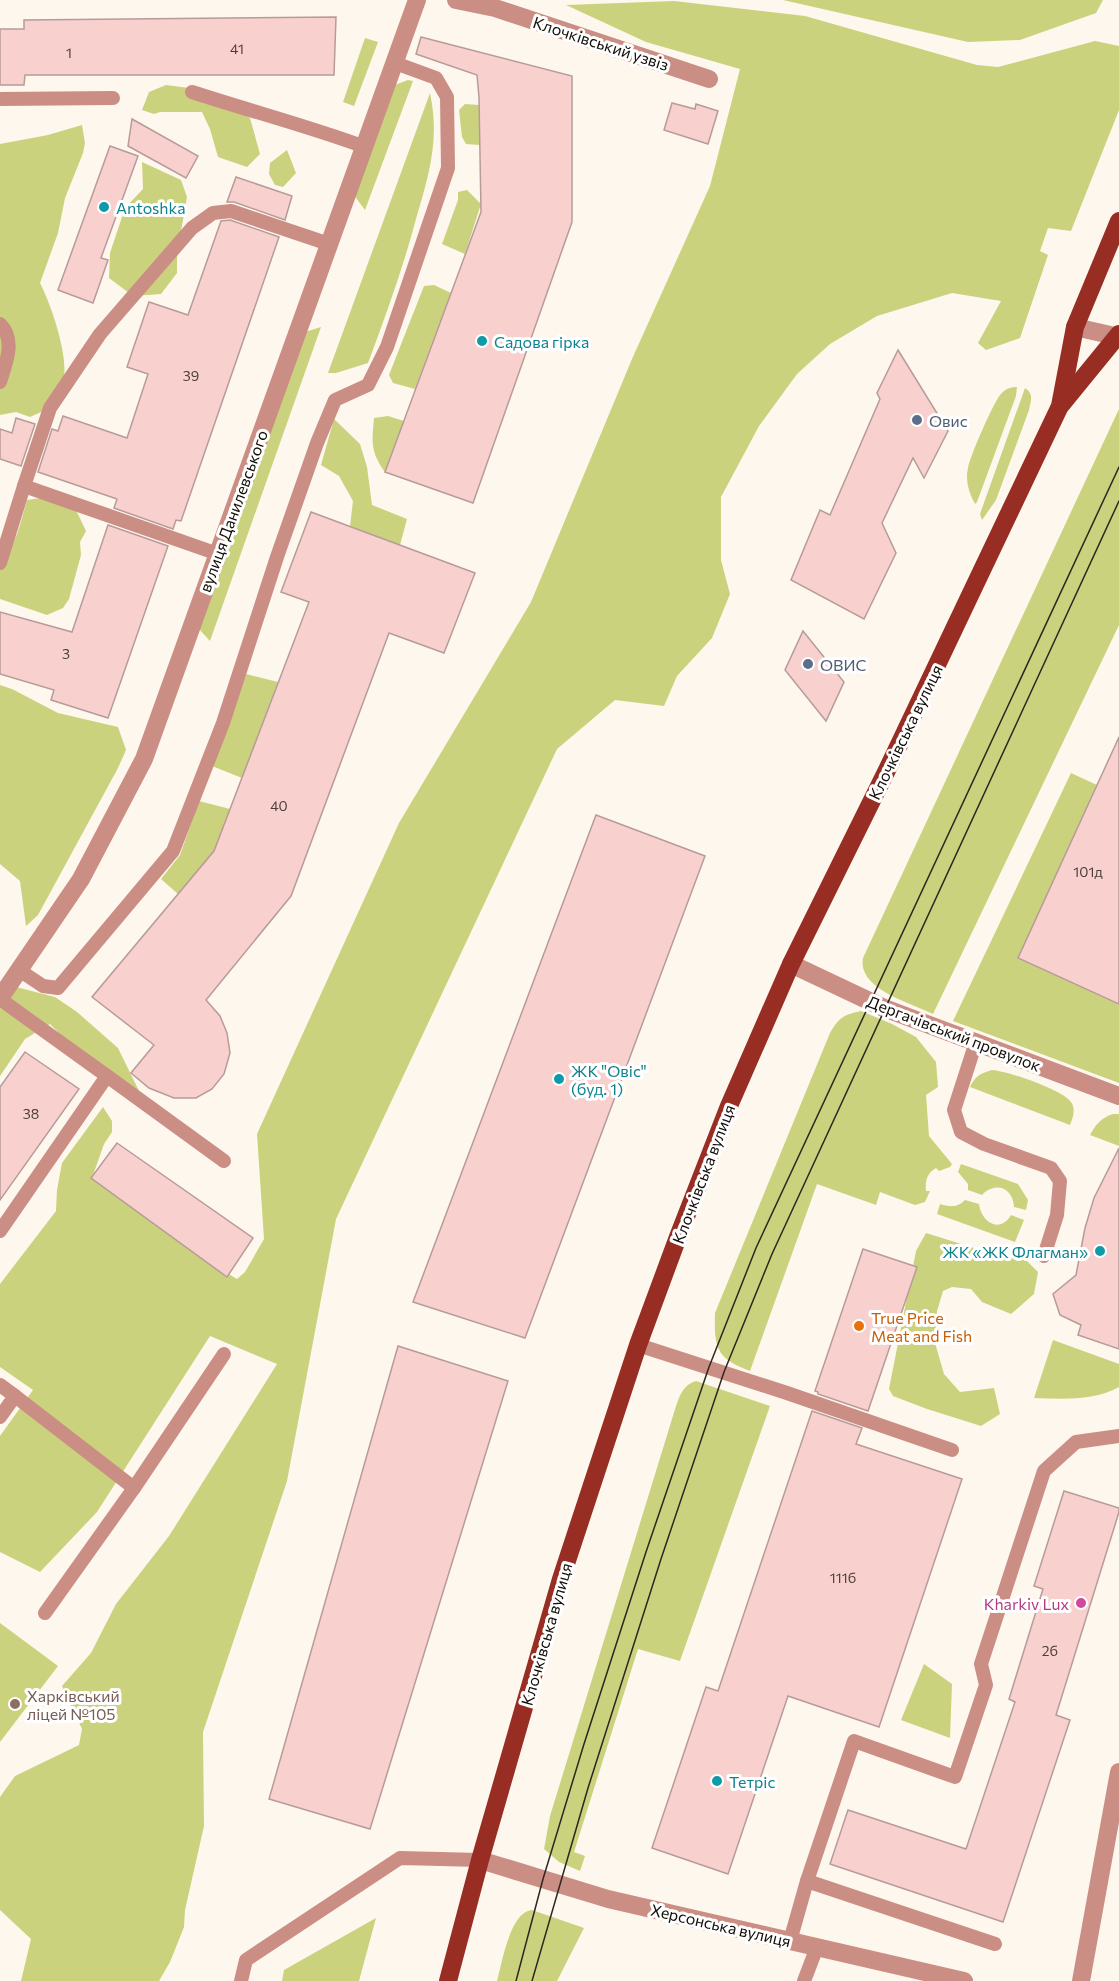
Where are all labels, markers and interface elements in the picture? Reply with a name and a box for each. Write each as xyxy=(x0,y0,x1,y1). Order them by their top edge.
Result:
street label: Клочківський узвіз xyxy=(531,12,671,74)
house number: 41 xyxy=(230,40,244,57)
house number: 1 xyxy=(66,44,72,61)
place label: Antoshka xyxy=(116,198,186,217)
marker: Antoshka xyxy=(97,200,111,214)
place label: Садова гірка xyxy=(494,332,589,351)
marker: Садова гірка xyxy=(475,334,489,348)
house number: 39 xyxy=(183,367,199,384)
place label: Овис xyxy=(929,411,968,430)
marker: Овис xyxy=(910,413,924,427)
street label: вулиця Данилевського xyxy=(195,427,271,595)
house number: 3 xyxy=(62,645,70,662)
place label: ОВИС xyxy=(820,655,866,674)
marker: ОВИС xyxy=(801,657,815,671)
street label: Клочківська вулиця xyxy=(864,662,946,802)
house number: 40 xyxy=(270,797,288,814)
house number: 101д xyxy=(1073,863,1103,880)
street label: Дергачівський провулок xyxy=(865,991,1044,1075)
place label: ЖК "Овіс" (буд. 1) xyxy=(571,1061,647,1098)
marker: ЖК "Овіс" (буд. 1) xyxy=(552,1072,566,1086)
street label: Клочківська вулиця xyxy=(668,1102,738,1246)
house number: 38 xyxy=(23,1105,39,1122)
place label: ЖК «ЖК Флагман» xyxy=(942,1242,1088,1261)
marker: ЖК «ЖК Флагман» xyxy=(1093,1244,1107,1258)
place label: True Price Meat and Fish xyxy=(871,1308,972,1345)
marker: True Price Meat and Fish xyxy=(852,1319,866,1333)
street label: Клочківська вулиця xyxy=(517,1560,575,1708)
house number: 111б xyxy=(830,1569,856,1586)
place label: Kharkiv Lux xyxy=(984,1594,1069,1613)
marker: Kharkiv Lux xyxy=(1074,1596,1088,1610)
house number: 2б xyxy=(1042,1642,1058,1659)
place label: Харківський ліцей №105 xyxy=(27,1686,120,1723)
marker: Харківський ліцей №105 xyxy=(8,1697,22,1711)
place label: Тетріс xyxy=(729,1772,775,1791)
marker: Тетріс xyxy=(710,1774,724,1788)
street label: Херсонська вулиця xyxy=(649,1900,793,1950)

